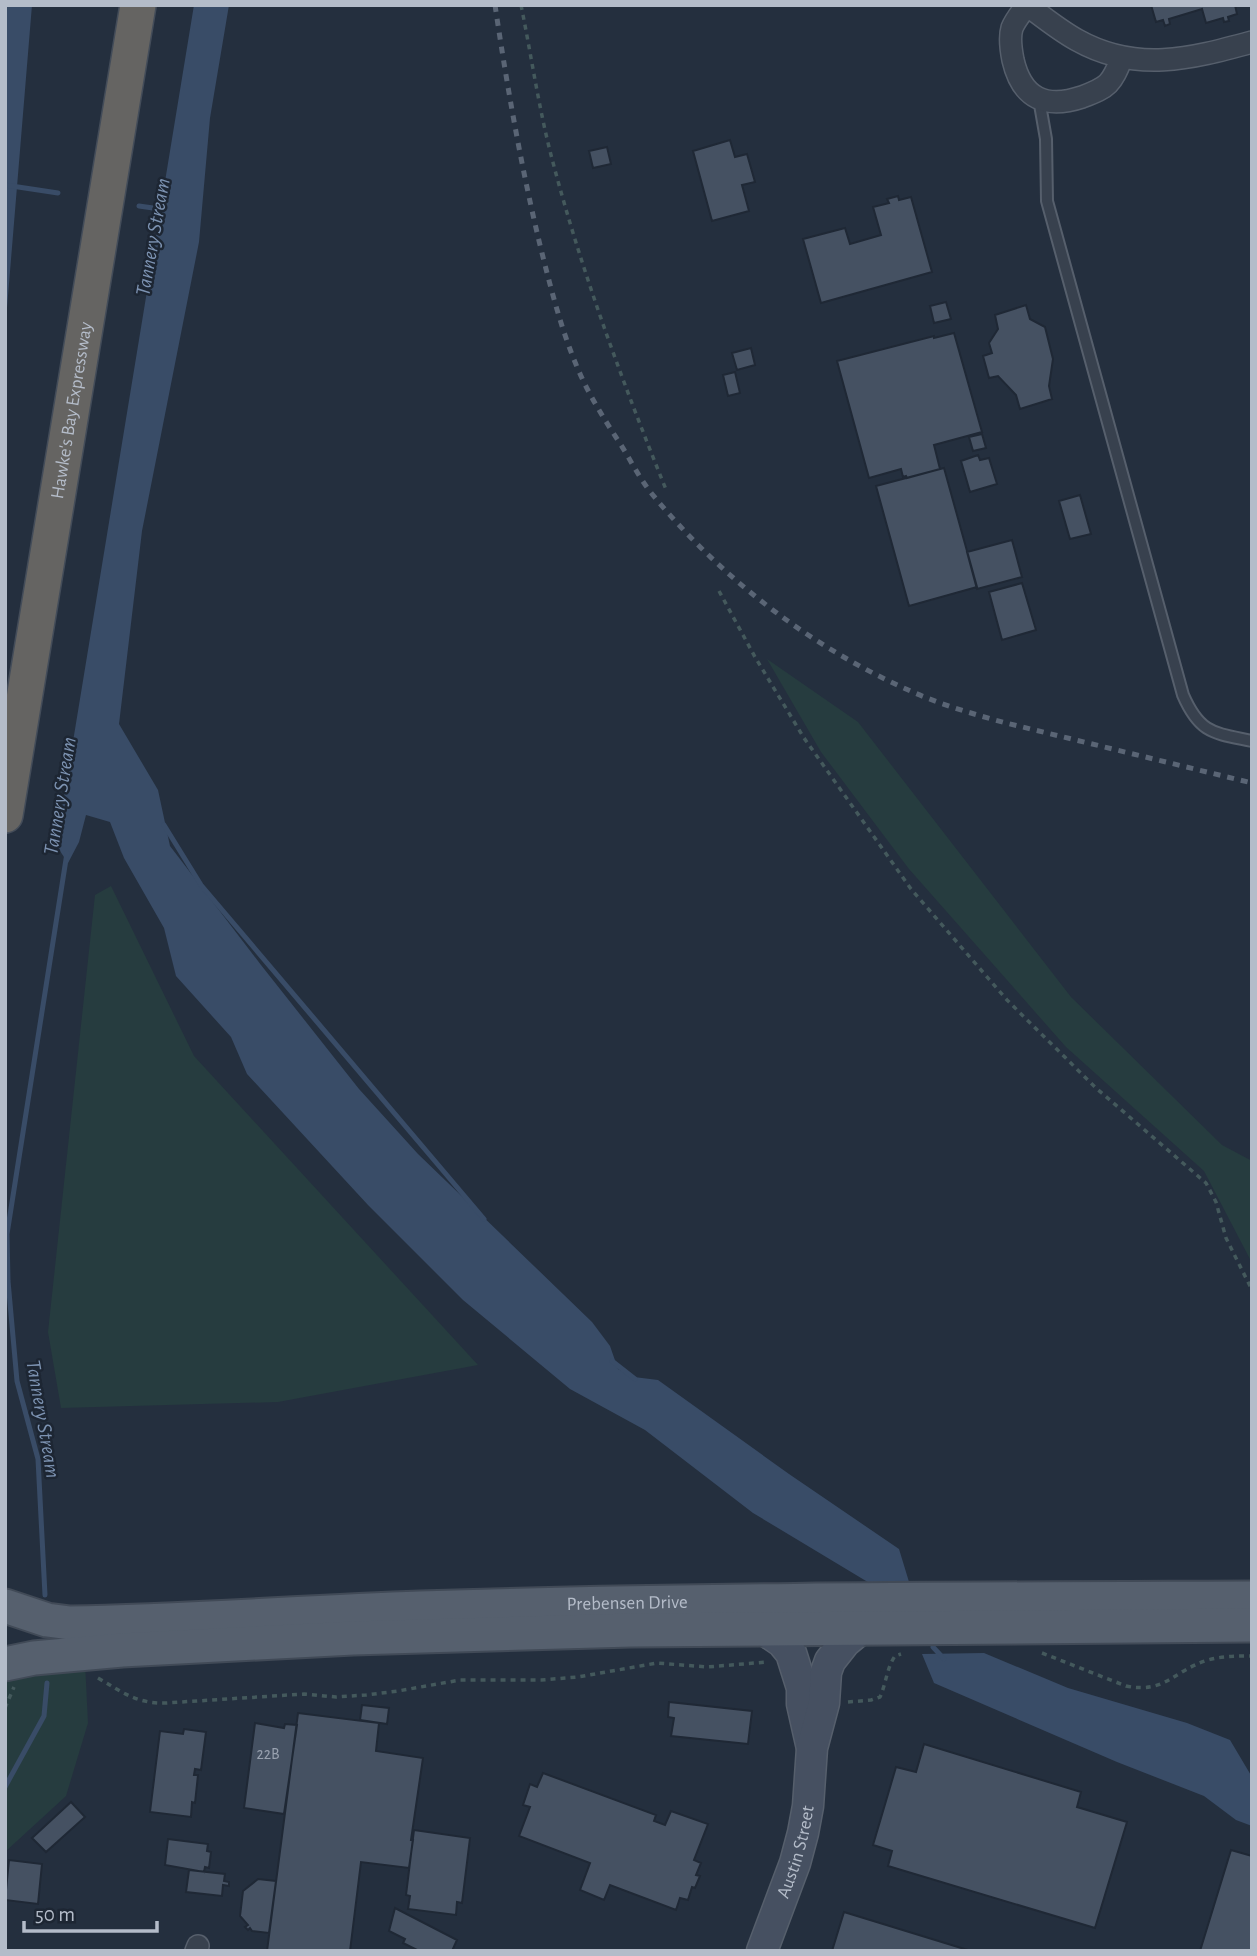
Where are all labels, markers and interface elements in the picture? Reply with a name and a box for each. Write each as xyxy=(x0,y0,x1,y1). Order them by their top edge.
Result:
water label: Tannery Stream xyxy=(132,176,174,298)
street label: Hawke's Bay Expressway xyxy=(48,321,95,500)
water label: Tannery Stream xyxy=(40,735,80,857)
water label: Tannery Stream xyxy=(22,1358,64,1480)
street label: Prebensen Drive xyxy=(566,1592,688,1614)
house number: 22B xyxy=(256,1746,280,1762)
street label: Austin Street xyxy=(773,1804,817,1901)
scale bar xyxy=(24,1890,158,1934)
text: 50 m xyxy=(35,1904,75,1925)

